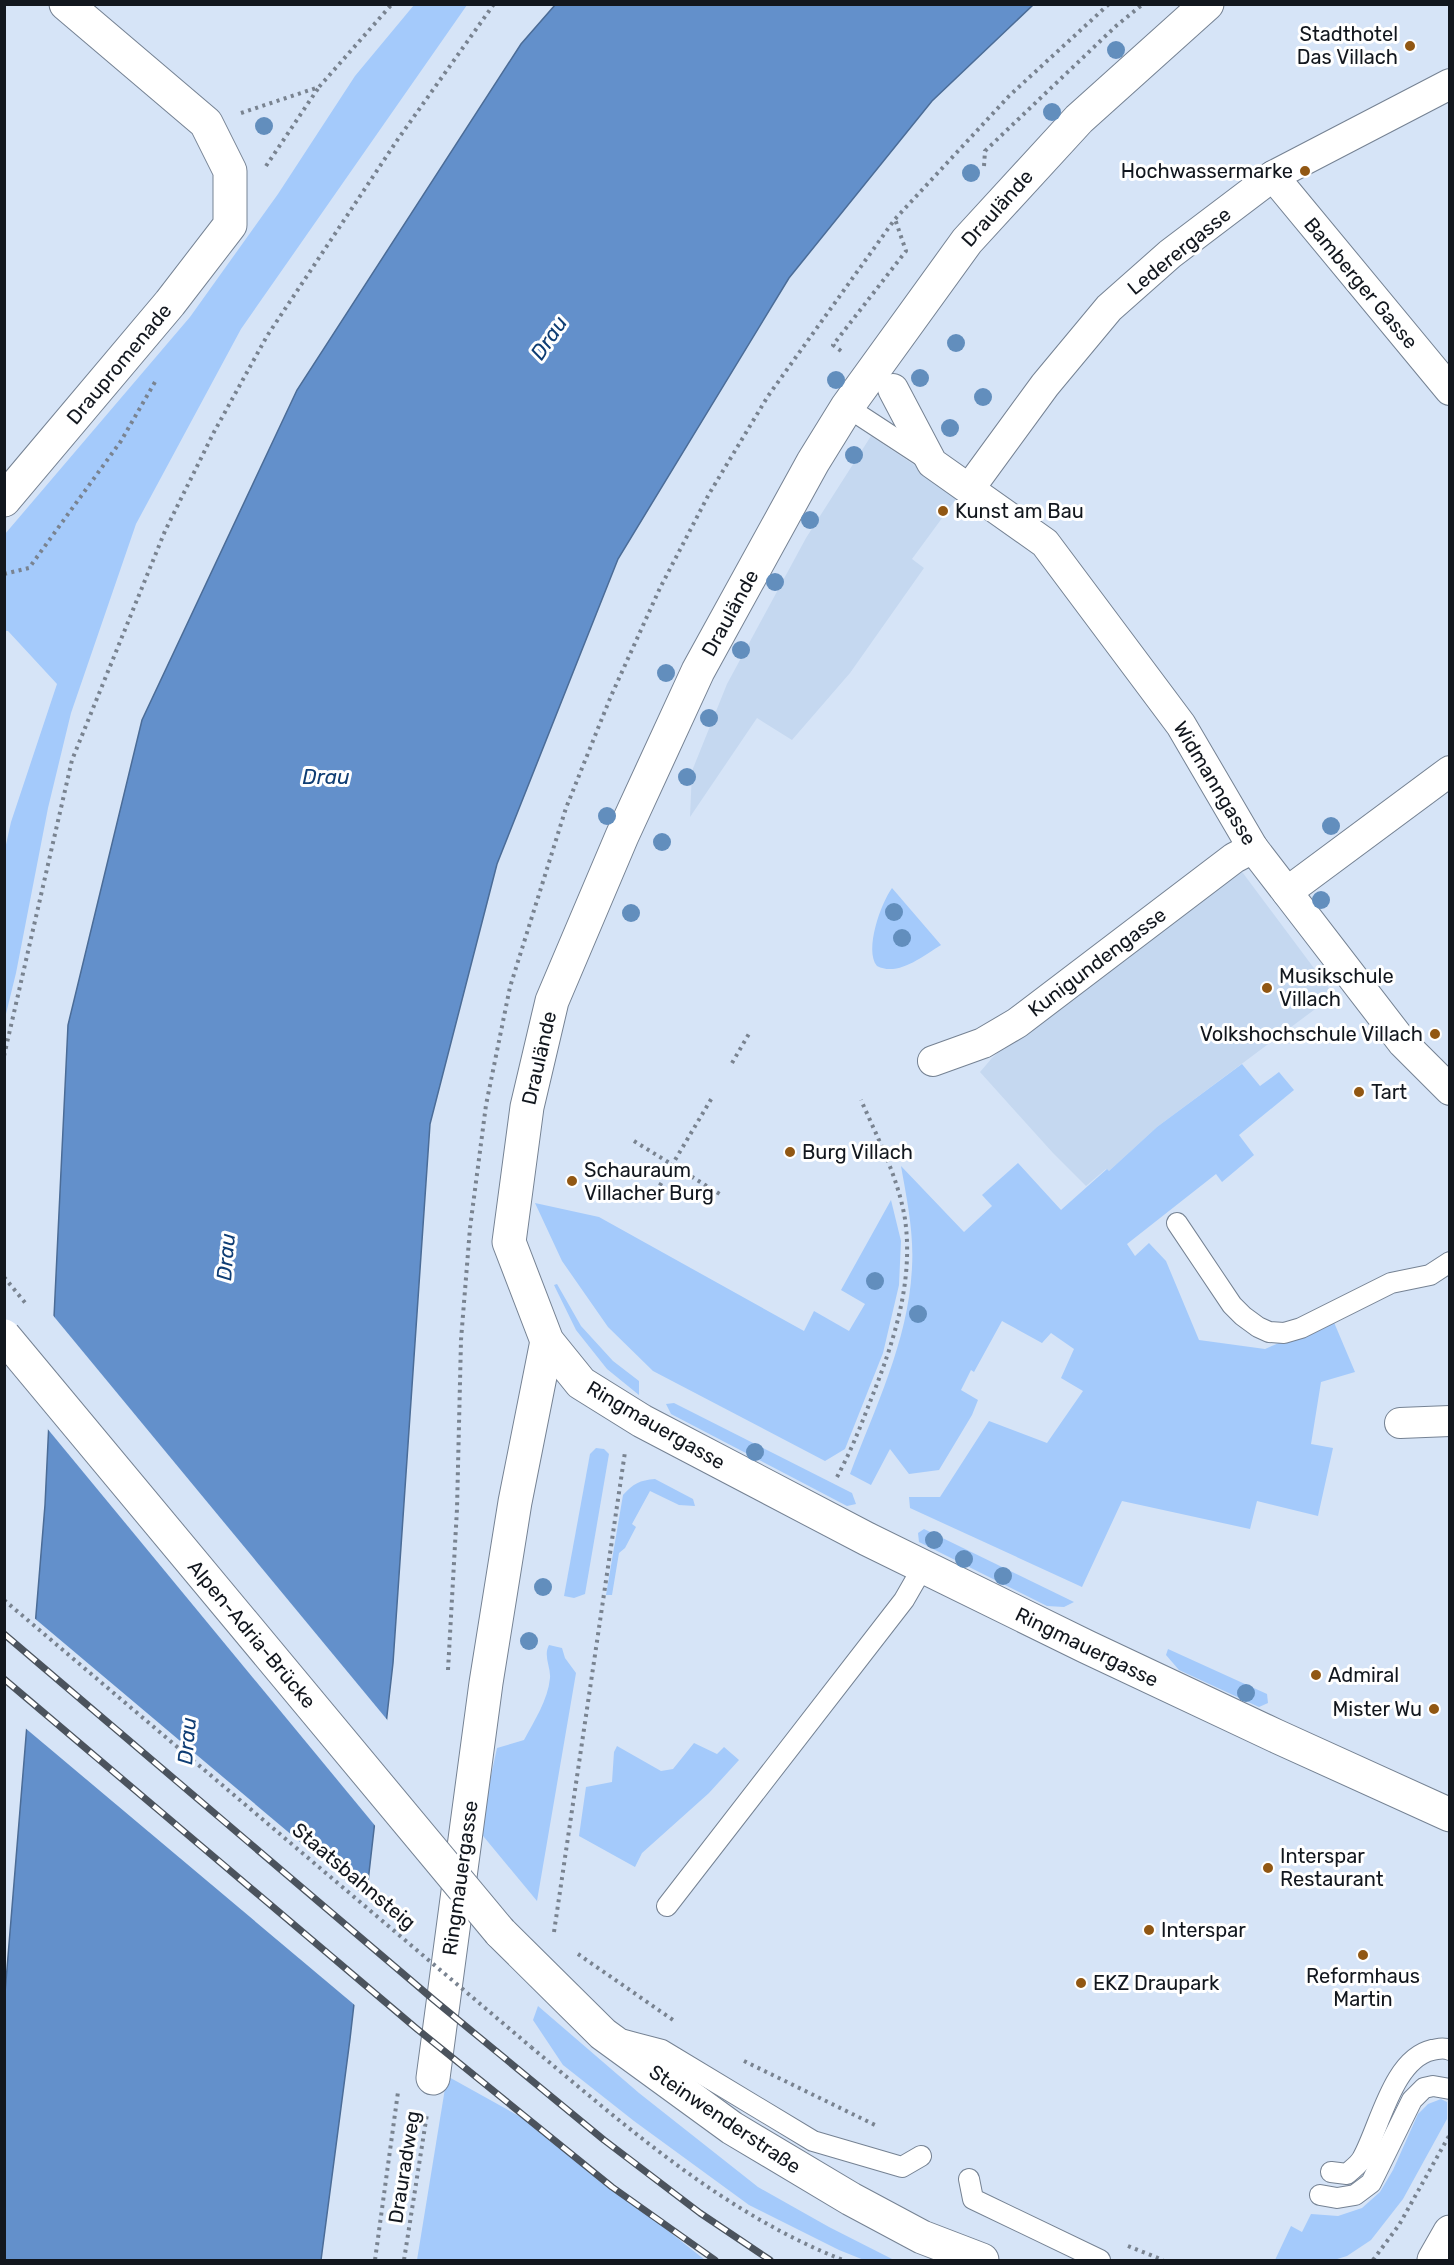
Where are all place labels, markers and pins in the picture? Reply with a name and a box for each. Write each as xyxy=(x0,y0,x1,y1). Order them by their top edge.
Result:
place label: Stadthotel Das Villach xyxy=(1297,22,1398,69)
marker: Stadthotel Das Villach xyxy=(1403,39,1417,53)
place label: Hochwassermarke xyxy=(1121,159,1293,183)
marker: Hochwassermarke xyxy=(1298,164,1312,178)
place label: Kunst am Bau xyxy=(955,499,1084,523)
marker: Kunst am Bau xyxy=(936,504,950,518)
place label: Musikschule Villach xyxy=(1279,964,1394,1011)
marker: Musikschule Villach xyxy=(1260,981,1274,995)
place label: Volkshochschule Villach xyxy=(1200,1022,1423,1046)
marker: Volkshochschule Villach xyxy=(1428,1027,1442,1041)
place label: Tart xyxy=(1371,1080,1407,1104)
marker: Tart xyxy=(1352,1085,1366,1099)
place label: Burg Villach xyxy=(802,1140,913,1164)
marker: Burg Villach xyxy=(783,1145,797,1159)
place label: Schauraum Villacher Burg xyxy=(584,1158,714,1205)
marker: Schauraum Villacher Burg xyxy=(565,1174,579,1188)
place label: Admiral xyxy=(1328,1663,1399,1687)
marker: Admiral xyxy=(1309,1668,1323,1682)
place label: Mister Wu xyxy=(1332,1697,1422,1721)
marker: Mister Wu xyxy=(1427,1702,1441,1716)
place label: Interspar Restaurant xyxy=(1280,1844,1384,1891)
marker: Interspar Restaurant xyxy=(1261,1861,1275,1875)
place label: Interspar xyxy=(1161,1918,1246,1942)
marker: Interspar xyxy=(1142,1923,1156,1937)
marker: Reformhaus Martin xyxy=(1356,1948,1370,1962)
place label: Reformhaus Martin xyxy=(1306,1964,1420,2011)
place label: EKZ Draupark xyxy=(1093,1971,1220,1995)
marker: EKZ Draupark xyxy=(1074,1976,1088,1990)

